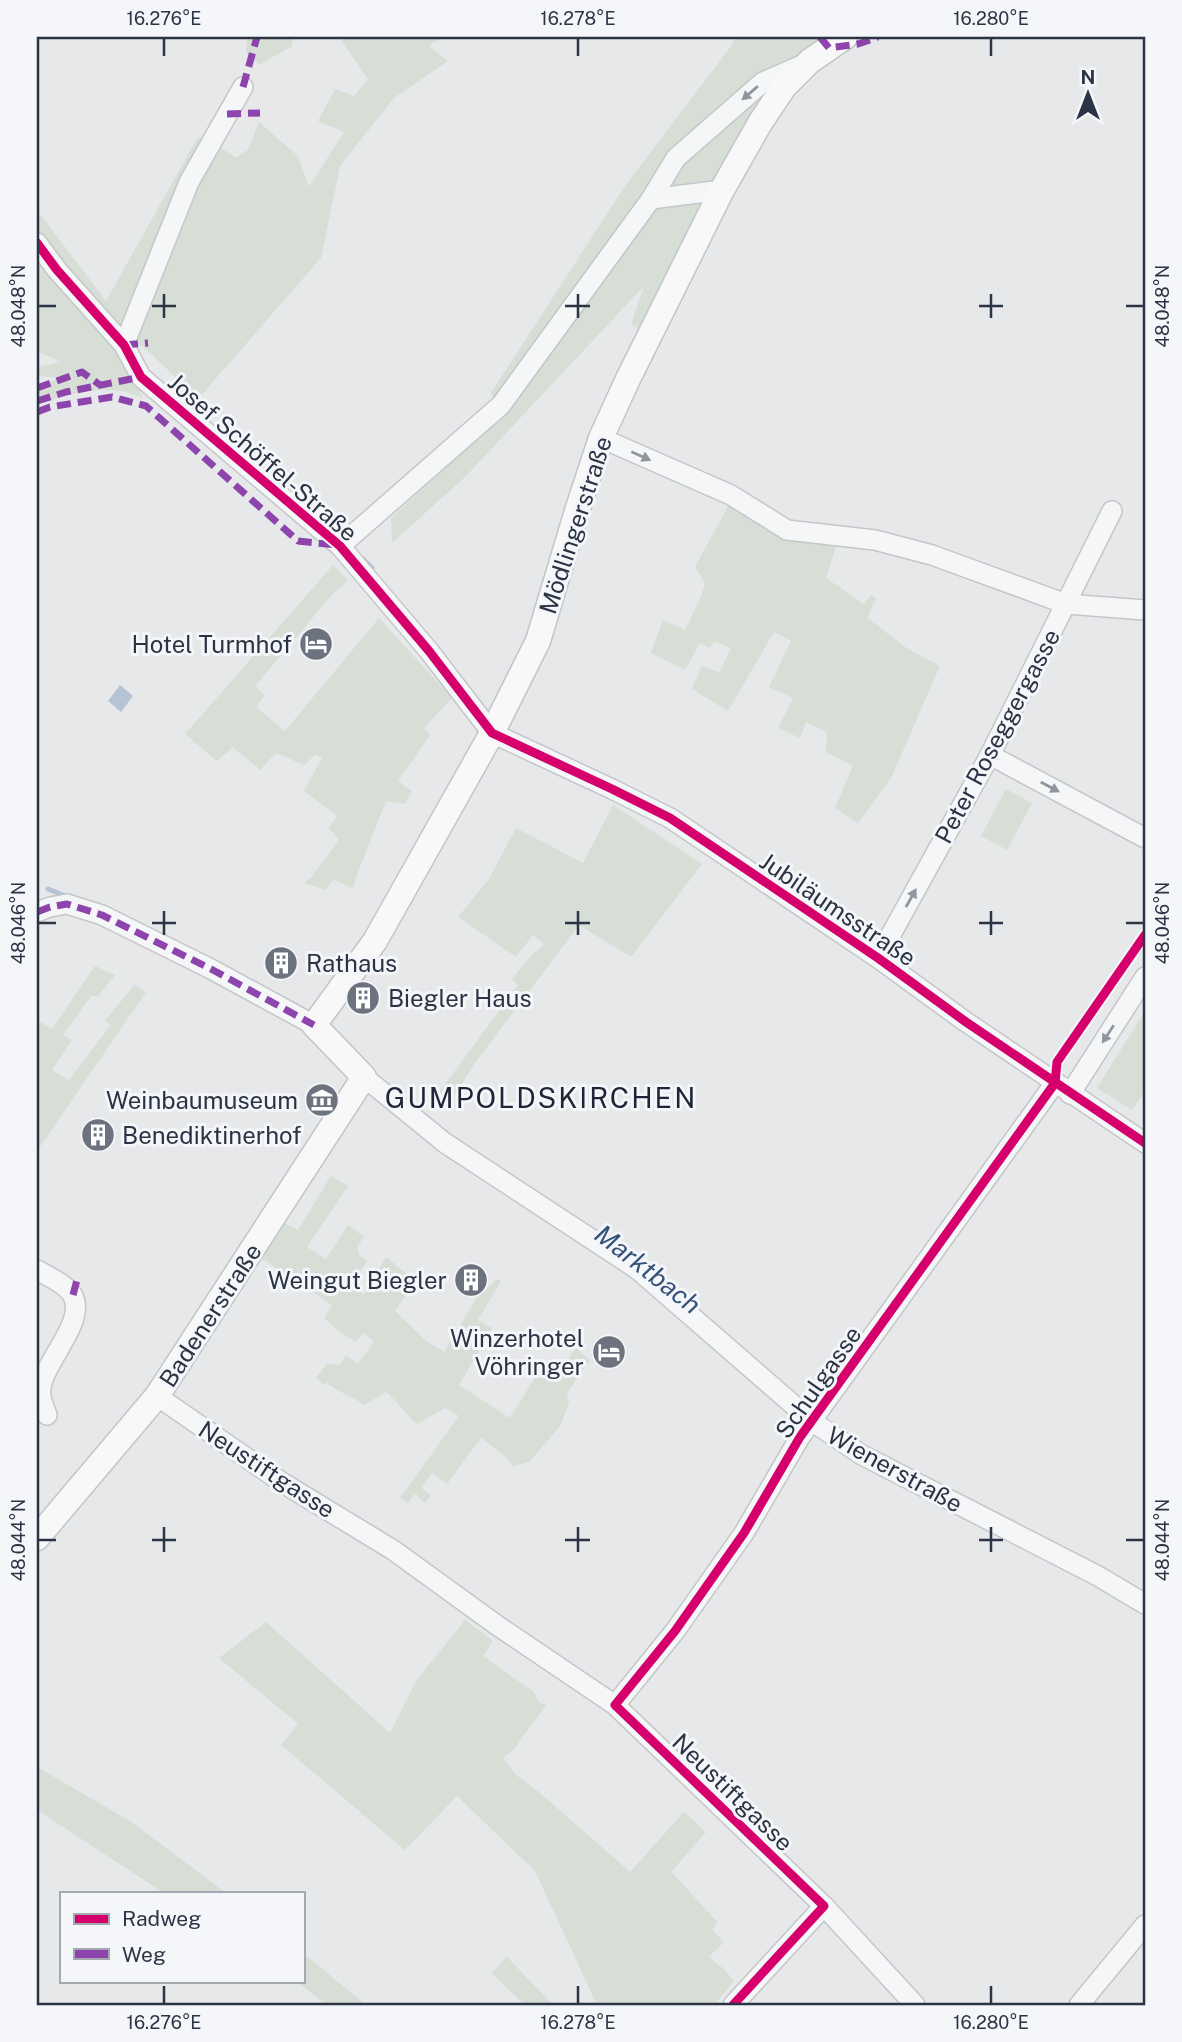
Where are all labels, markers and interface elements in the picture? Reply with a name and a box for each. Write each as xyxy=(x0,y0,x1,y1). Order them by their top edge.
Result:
text: 16.276°E xyxy=(127,8,201,29)
text: 16.278°E xyxy=(540,8,616,29)
text: 16.280°E xyxy=(953,8,1029,29)
north arrow xyxy=(1052,60,1122,130)
text: N xyxy=(1081,66,1095,88)
one-way arrow xyxy=(741,85,759,101)
text: 48.048°N xyxy=(8,265,29,347)
text: 48.048°N xyxy=(1152,265,1173,347)
street label: Josef Schöffel-Straße xyxy=(163,367,363,547)
street label: Mödlingerstraße xyxy=(533,433,617,617)
one-way arrow xyxy=(631,451,652,462)
street label: Peter Roseggergasse xyxy=(929,624,1065,848)
hotel icon: Hotel Turmhof xyxy=(297,625,335,663)
place label: Hotel Turmhof xyxy=(131,630,292,658)
one-way arrow xyxy=(1041,781,1060,793)
street label: Jubiläumsstraße xyxy=(755,846,921,972)
text: 48.046°N xyxy=(8,882,29,964)
text: 48.046°N xyxy=(1152,882,1173,964)
one-way arrow xyxy=(905,889,917,908)
building icon: Rathaus xyxy=(262,944,300,982)
place label: Rathaus xyxy=(306,949,397,977)
building icon: Biegler Haus xyxy=(344,979,382,1017)
place label: Biegler Haus xyxy=(388,984,532,1012)
one-way arrow xyxy=(1102,1025,1115,1044)
museum icon: Weinbaumuseum xyxy=(303,1081,341,1119)
district label: GUMPOLDSKIRCHEN xyxy=(385,1081,697,1114)
place label: Weinbaumuseum xyxy=(106,1086,298,1114)
building icon: Benediktinerhof xyxy=(79,1116,117,1154)
place label: Benediktinerhof xyxy=(122,1121,302,1149)
water label: Marktbach xyxy=(589,1218,707,1320)
street label: Badenerstraße xyxy=(153,1238,267,1392)
building icon: Weingut Biegler xyxy=(452,1261,490,1299)
place label: Weingut Biegler xyxy=(268,1266,447,1294)
street label: Schulgasse xyxy=(769,1321,867,1443)
place label: Winzerhotel Vöhringer xyxy=(450,1324,584,1380)
hotel icon: Winzerhotel Vöhringer xyxy=(590,1333,628,1371)
street label: Neustiftgasse xyxy=(194,1415,340,1523)
street label: Wienerstraße xyxy=(822,1420,968,1518)
text: 48.044°N xyxy=(8,1499,29,1581)
text: 48.044°N xyxy=(1152,1499,1173,1581)
street label: Neustiftgasse xyxy=(667,1728,799,1856)
legend xyxy=(60,1892,304,1982)
text: Radweg xyxy=(122,1906,201,1931)
text: Weg xyxy=(122,1942,166,1967)
text: 16.276°E xyxy=(127,2012,201,2033)
text: 16.278°E xyxy=(540,2012,616,2033)
text: 16.280°E xyxy=(953,2012,1029,2033)

